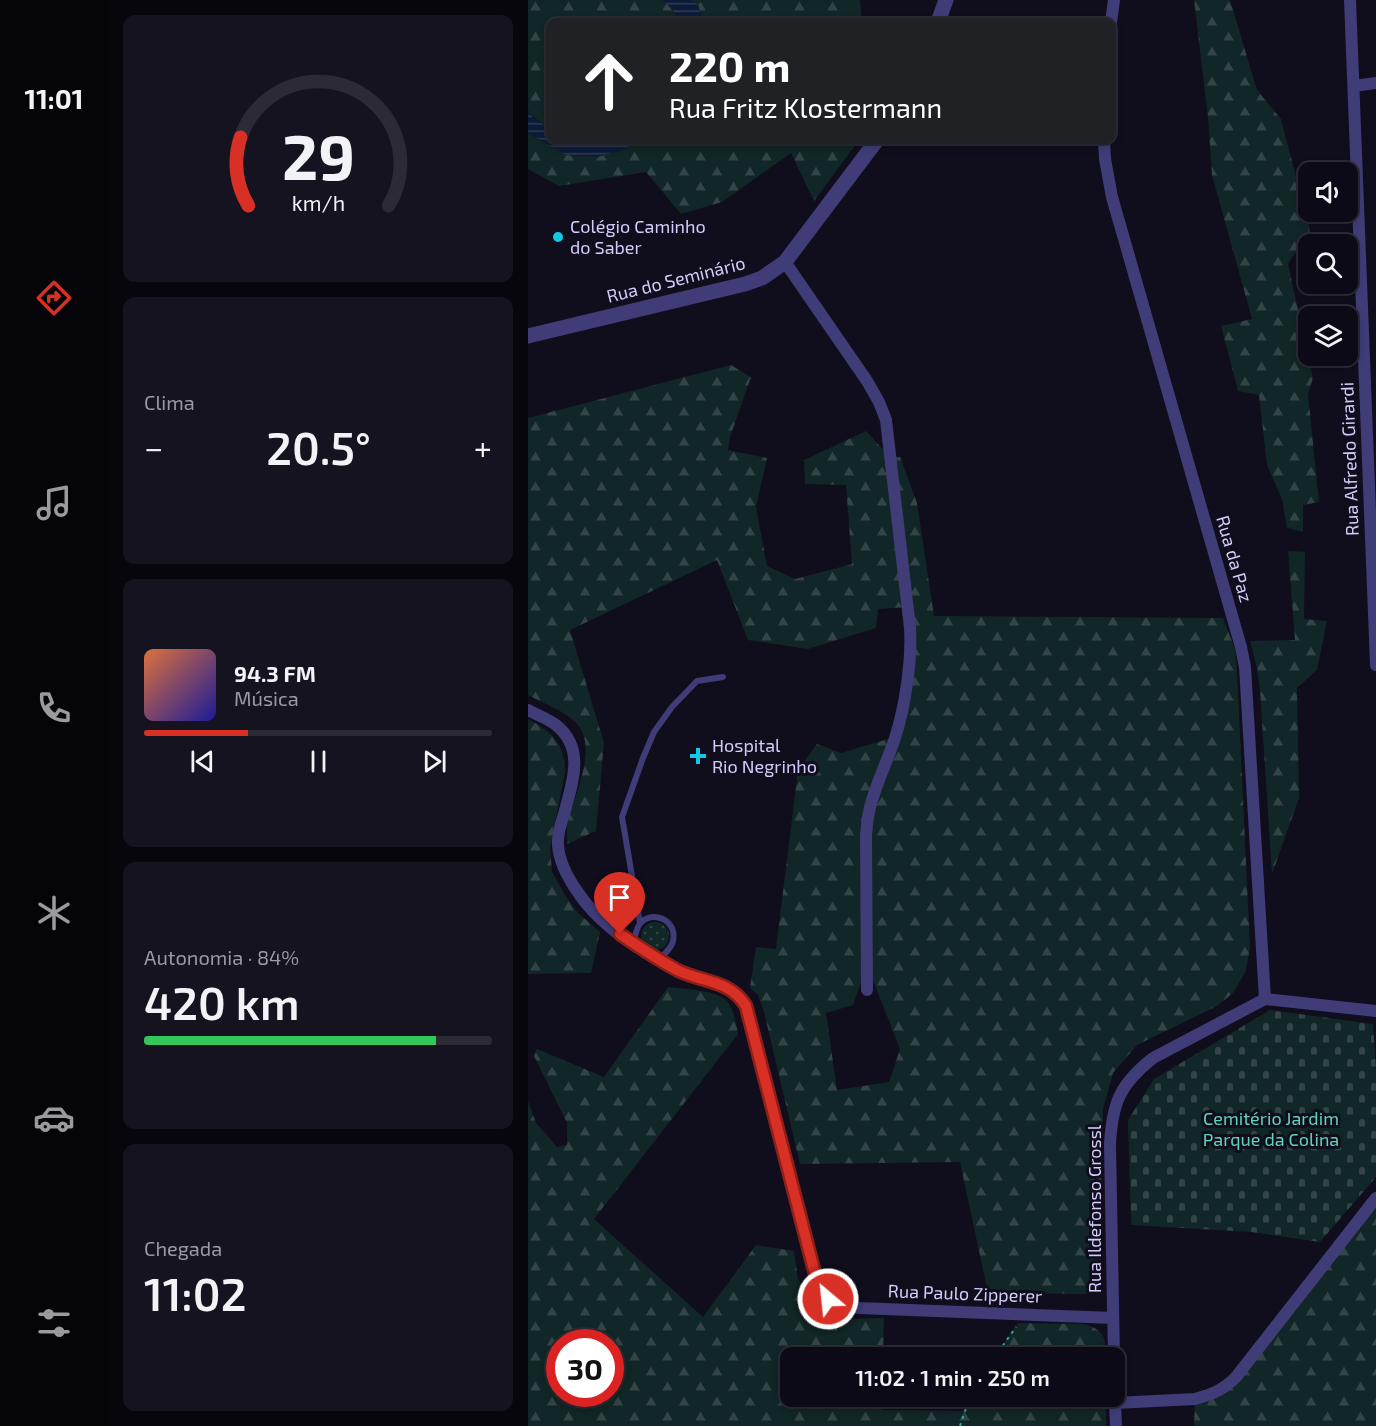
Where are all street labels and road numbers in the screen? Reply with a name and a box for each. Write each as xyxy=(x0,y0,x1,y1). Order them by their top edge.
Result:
street label: Rua do Seminário xyxy=(604,251,747,307)
street label: Rua Alfredo Girardi xyxy=(1335,382,1363,536)
street label: Rua da Paz xyxy=(1212,513,1258,605)
street label: Rua Ildefonso Grossl xyxy=(1083,1124,1105,1293)
street label: Rua Paulo Zipperer xyxy=(887,1279,1043,1307)

